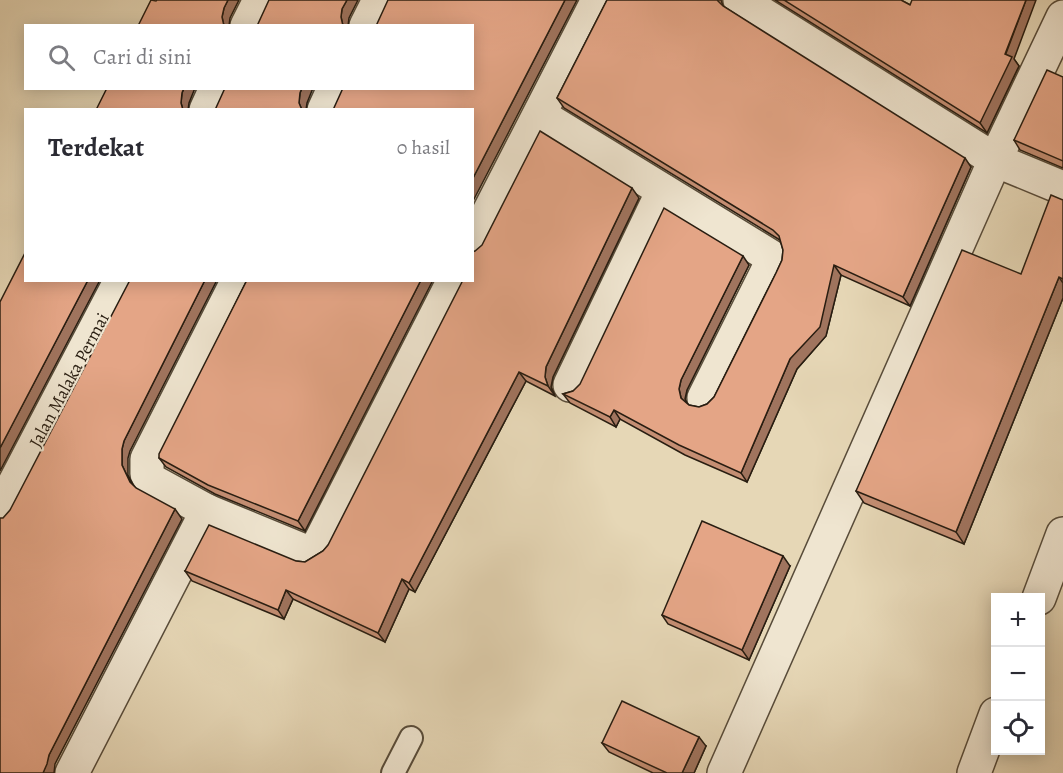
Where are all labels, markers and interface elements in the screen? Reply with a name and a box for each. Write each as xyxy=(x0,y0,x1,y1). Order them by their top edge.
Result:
search box xyxy=(24,24,474,90)
icon: search xyxy=(45,41,78,74)
text: Cari di sini xyxy=(93,42,192,72)
text: Terdekat xyxy=(48,130,144,165)
text: 0 hasil xyxy=(397,134,450,161)
street label: Jalan Malaka Permai xyxy=(23,308,115,452)
map controls xyxy=(991,593,1045,755)
button: + xyxy=(991,593,1045,647)
button: − xyxy=(991,647,1045,701)
button: locate xyxy=(991,701,1045,755)

